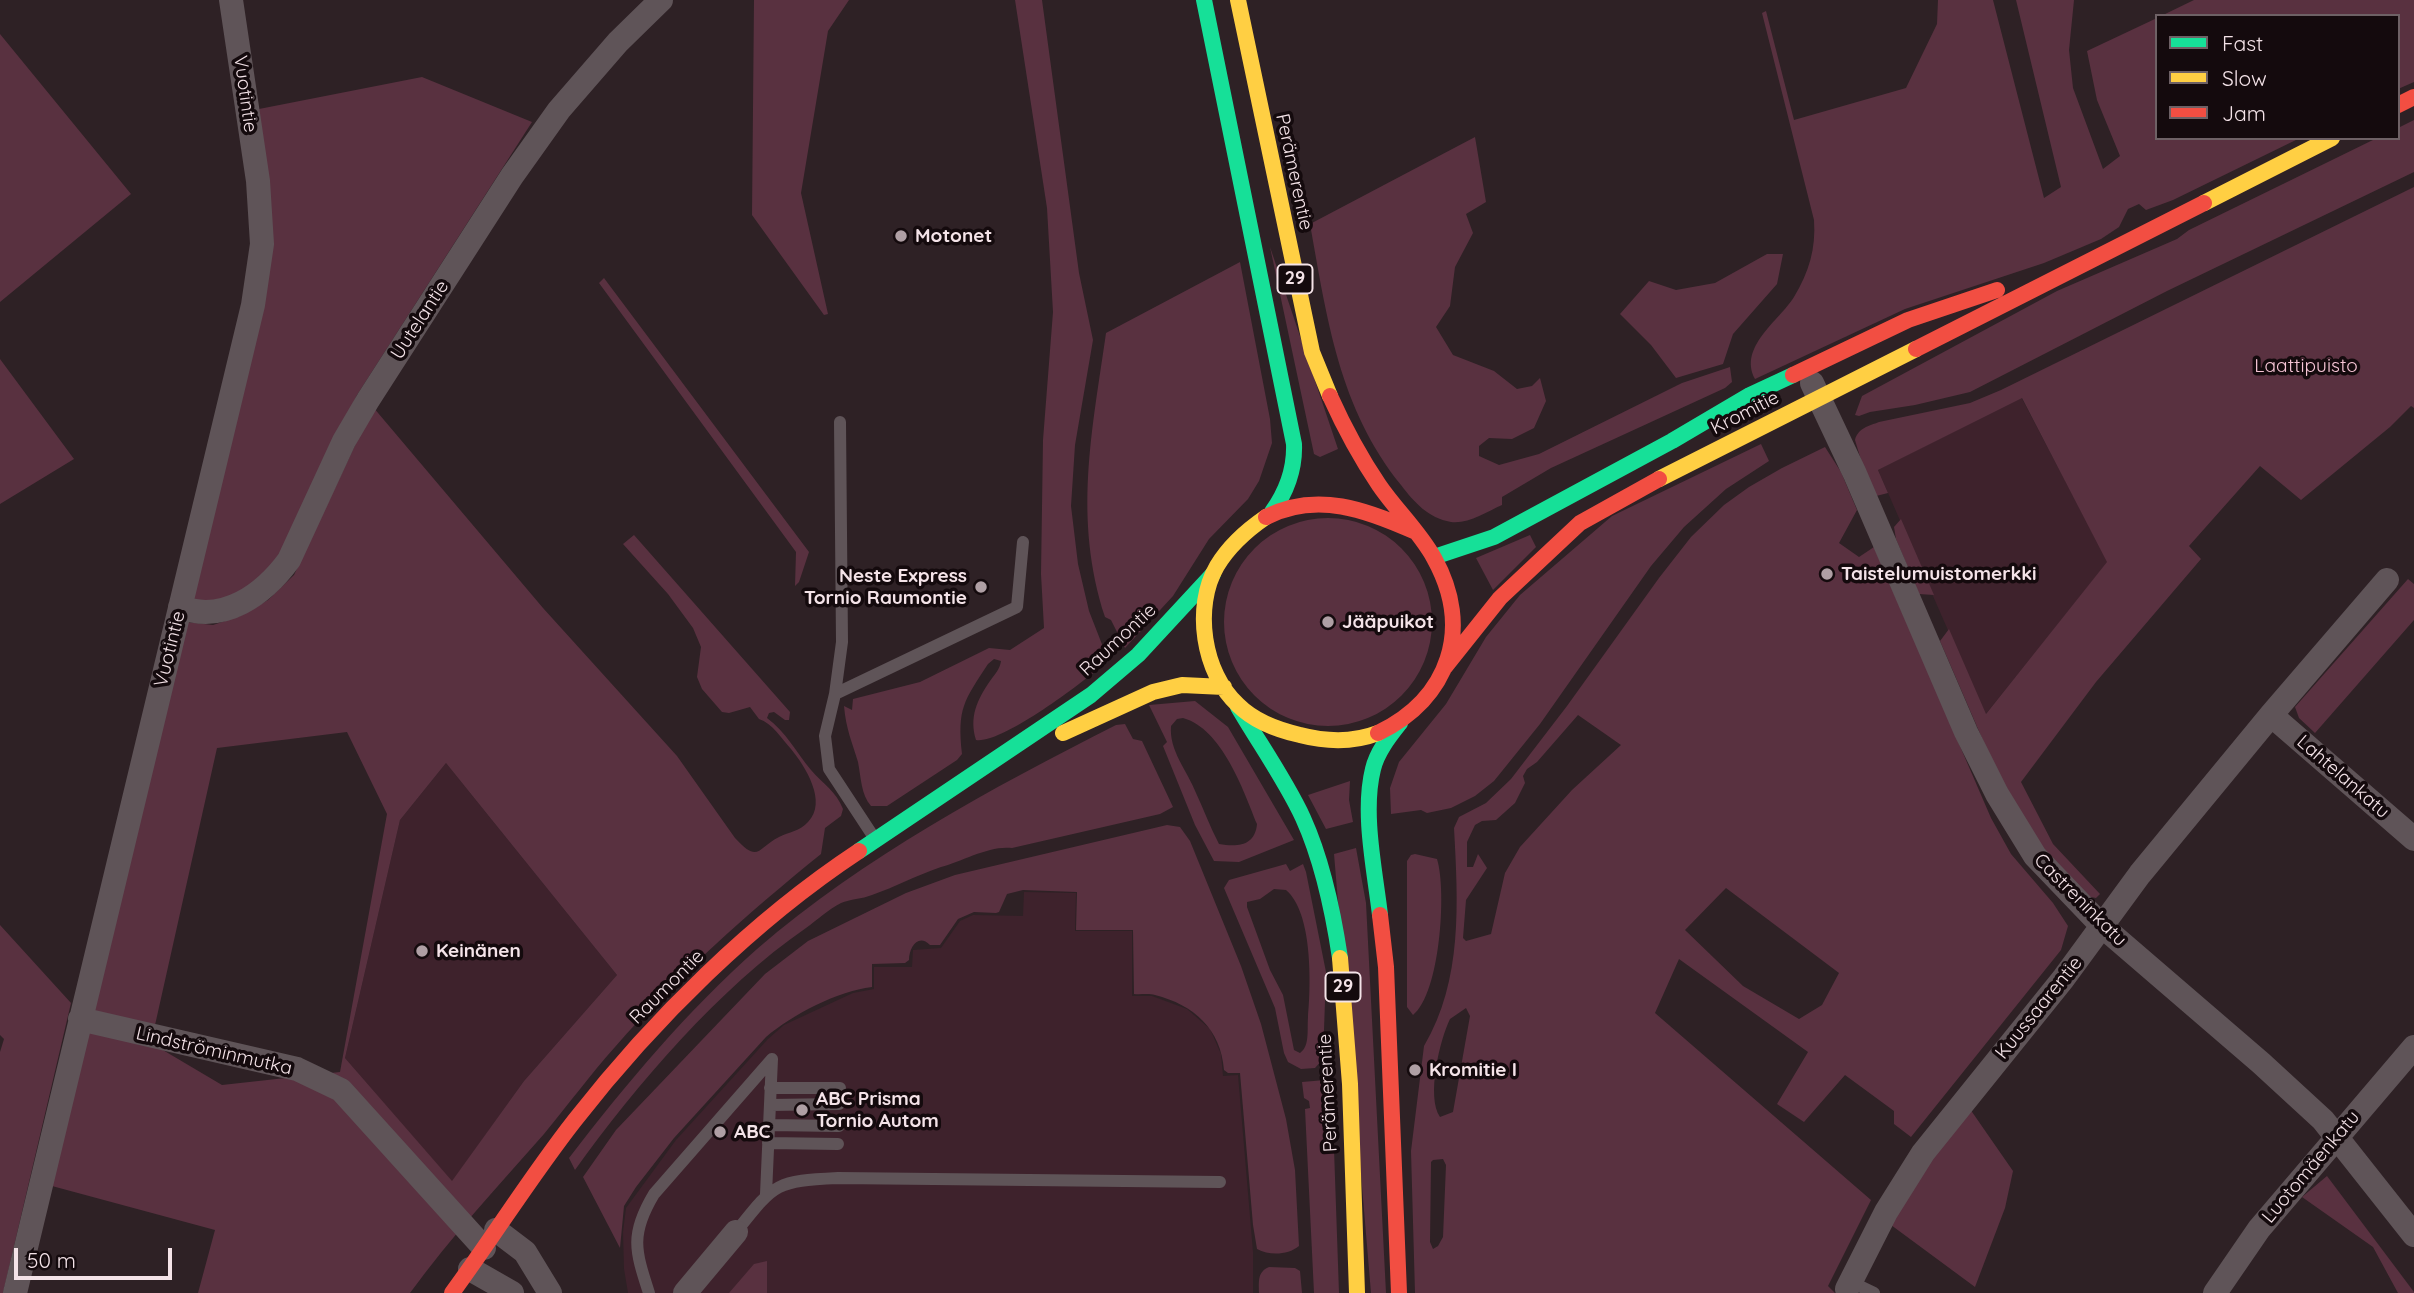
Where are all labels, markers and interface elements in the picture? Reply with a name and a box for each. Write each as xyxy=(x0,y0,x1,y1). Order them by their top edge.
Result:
legend xyxy=(2155,14,2400,140)
text: Fast xyxy=(2222,30,2263,56)
street label: Vuotintie xyxy=(228,54,262,134)
text: Slow xyxy=(2222,65,2267,91)
text: Jam xyxy=(2222,100,2266,126)
street label: Perämerentie xyxy=(1271,112,1317,232)
place label: Motonet xyxy=(915,225,992,247)
marker: Motonet xyxy=(893,228,909,244)
road number: 29 xyxy=(1278,264,1312,293)
street label: Uutelantie xyxy=(386,276,454,364)
park label: Laattipuisto xyxy=(2254,355,2358,377)
street label: Kromitie xyxy=(1707,386,1783,440)
place label: Taistelumuistomerkki xyxy=(1841,563,2036,585)
place label: Neste Express Tornio Raumontie xyxy=(804,565,967,609)
marker: Taistelumuistomerkki xyxy=(1819,566,1835,582)
marker: Neste Express Tornio Raumontie xyxy=(973,579,989,595)
street label: Raumontie xyxy=(1075,599,1161,681)
street label: Vuotintie xyxy=(150,609,190,689)
place label: Jääpuikot xyxy=(1342,611,1434,633)
marker: Jääpuikot xyxy=(1320,614,1336,630)
street label: Lahtelankatu xyxy=(2292,731,2394,823)
street label: Castreninkatu xyxy=(2029,849,2131,951)
place label: Keinänen xyxy=(436,940,521,962)
marker: Keinänen xyxy=(414,943,430,959)
street label: Raumontie xyxy=(625,945,709,1029)
street label: Kuussaarentie xyxy=(1991,952,2087,1064)
road number: 29 xyxy=(1326,972,1360,1002)
street label: Lindströminmutka xyxy=(134,1022,294,1080)
street label: Perämerentie xyxy=(1314,1033,1342,1153)
place label: Kromitie I xyxy=(1429,1059,1517,1081)
marker: Kromitie I xyxy=(1407,1062,1423,1078)
place label: ABC Prisma Tornio Autom xyxy=(816,1088,939,1132)
marker: ABC Prisma Tornio Autom xyxy=(794,1102,810,1118)
street label: Luotomäenkatu xyxy=(2257,1106,2365,1228)
place label: ABC xyxy=(734,1121,770,1143)
marker: ABC xyxy=(712,1124,728,1140)
scale bar xyxy=(18,1234,175,1278)
text: 50 m xyxy=(27,1247,76,1273)

